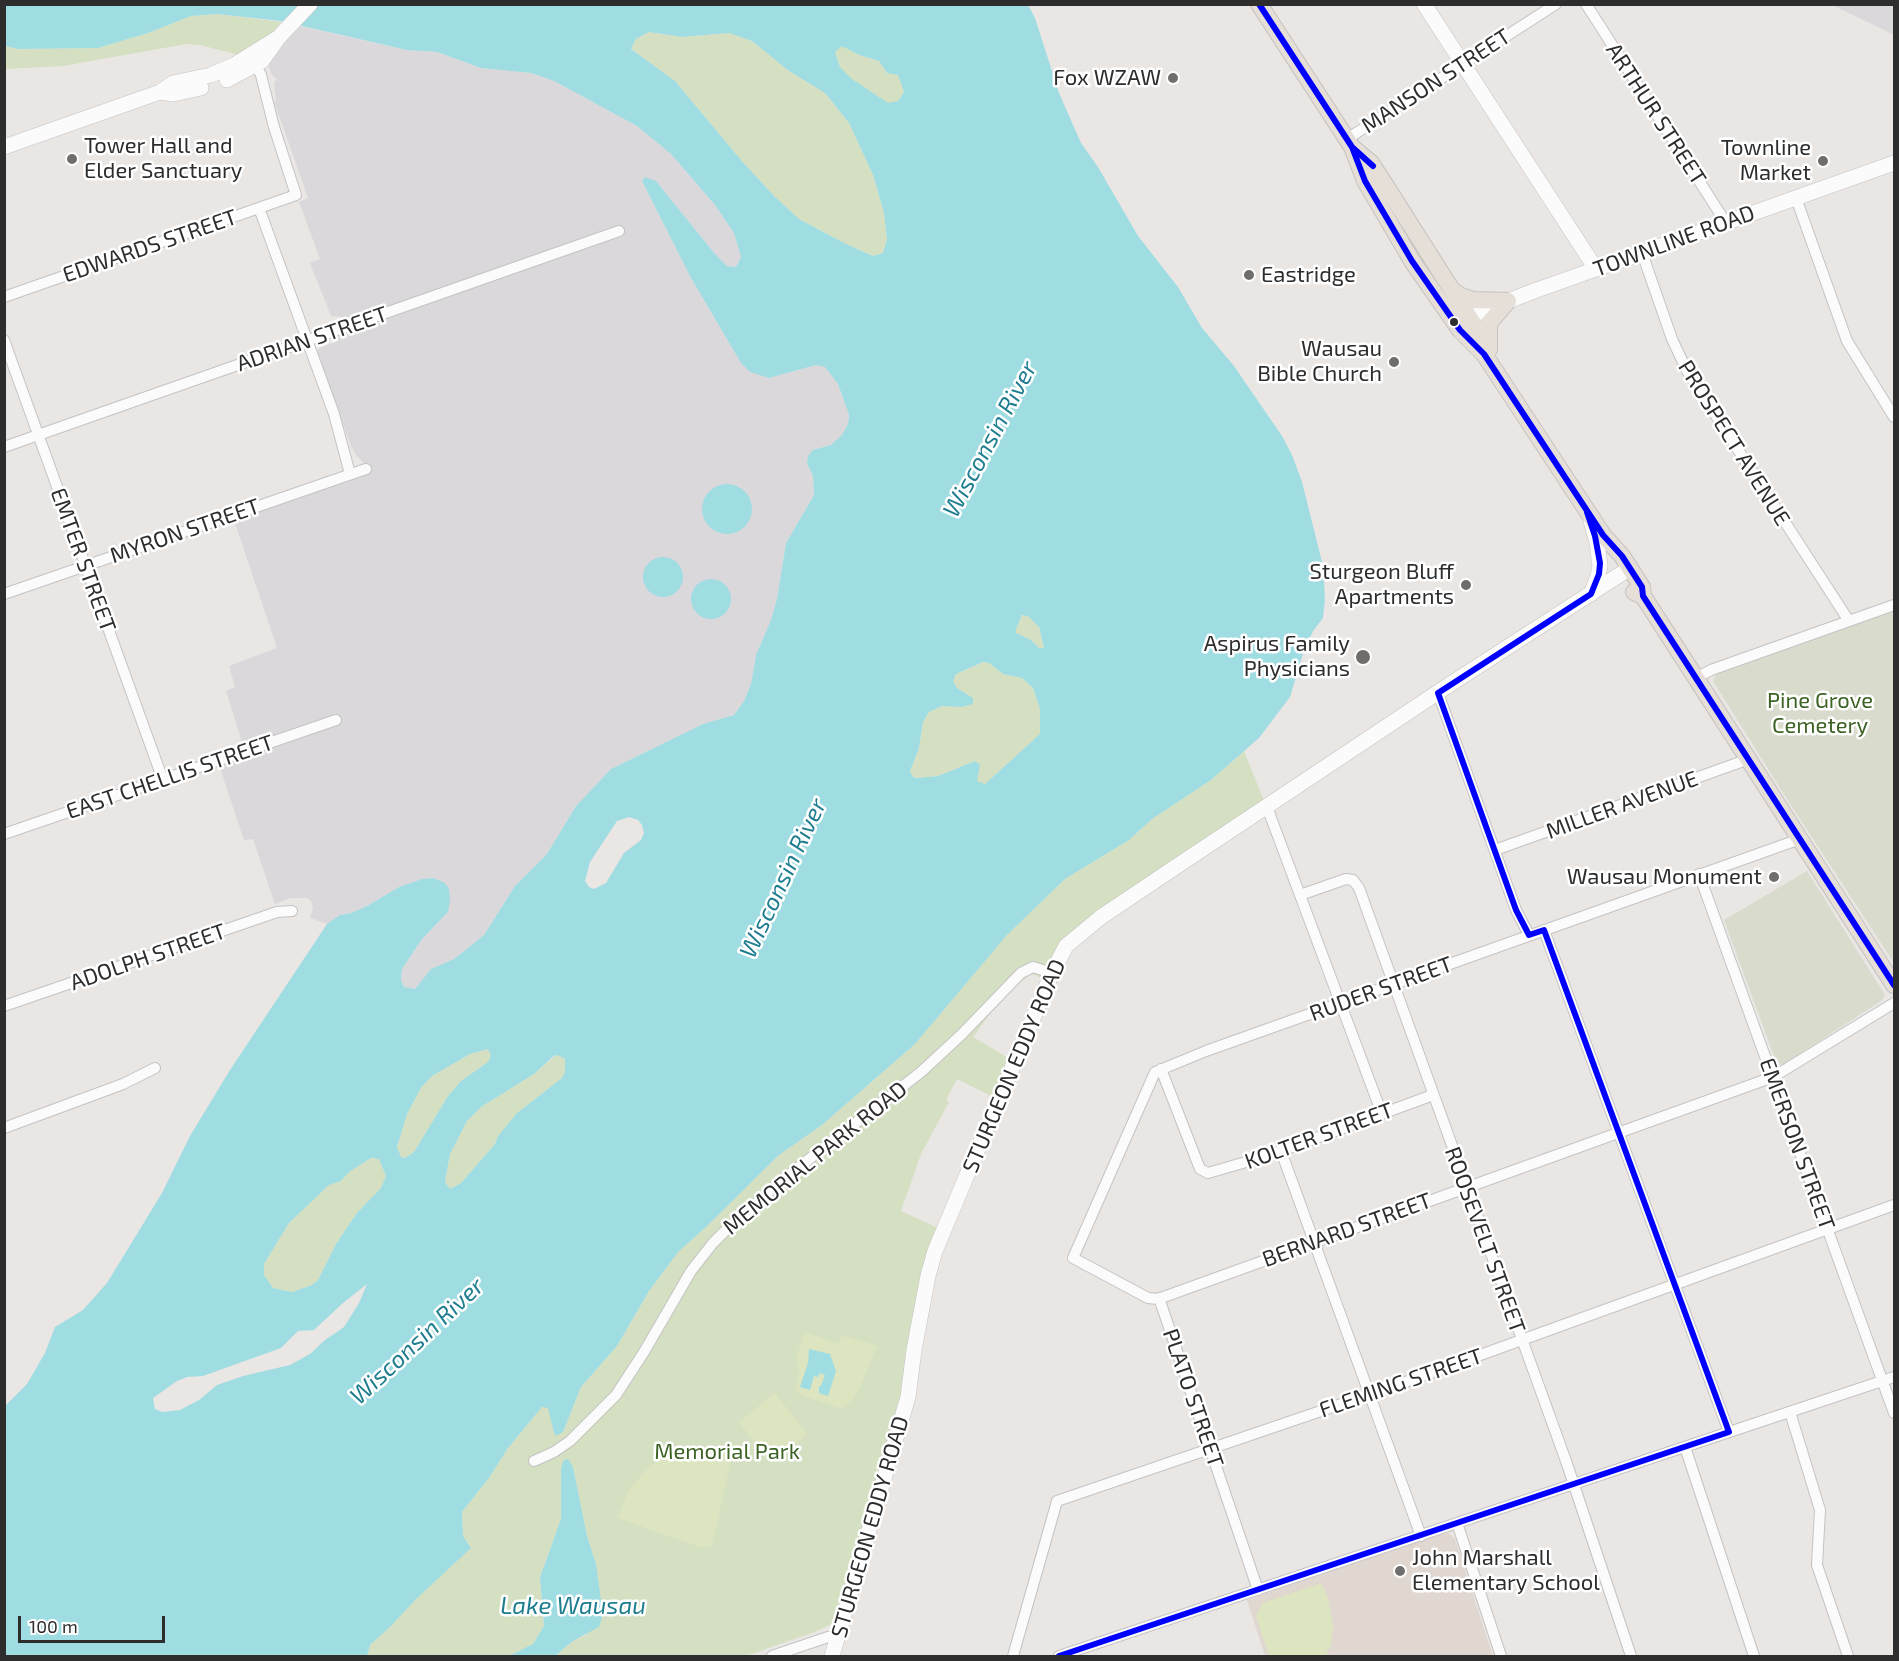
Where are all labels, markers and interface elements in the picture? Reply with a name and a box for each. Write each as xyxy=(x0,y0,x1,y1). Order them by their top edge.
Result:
street label: MANSON STREET xyxy=(1357,23,1515,139)
street label: ARTHUR STREET xyxy=(1600,38,1712,190)
place label: Fox WZAW xyxy=(1053,65,1161,91)
marker: Fox WZAW xyxy=(1166,71,1180,85)
place label: Tower Hall and Elder Sanctuary xyxy=(84,133,242,184)
place label: Townline Market xyxy=(1721,135,1811,186)
marker: Tower Hall and Elder Sanctuary xyxy=(65,152,79,166)
marker: Townline Market xyxy=(1816,154,1830,168)
street label: TOWNLINE ROAD xyxy=(1590,200,1758,282)
street label: EDWARDS STREET xyxy=(59,204,241,288)
place label: Eastridge xyxy=(1261,262,1356,288)
marker: Eastridge xyxy=(1242,268,1256,282)
street label: ADRIAN STREET xyxy=(233,301,391,377)
unlabelled marker xyxy=(1448,316,1460,328)
place label: Wausau Bible Church xyxy=(1257,336,1382,388)
marker: Wausau Bible Church xyxy=(1387,355,1401,369)
street label: PROSPECT AVENUE xyxy=(1672,355,1796,531)
water label: Wisconsin River xyxy=(937,356,1043,522)
street label: EMTER STREET xyxy=(45,484,121,636)
street label: MYRON STREET xyxy=(107,493,263,569)
place label: Sturgeon Bluff Apartments xyxy=(1310,559,1454,610)
marker: Sturgeon Bluff Apartments xyxy=(1459,578,1473,592)
place label: Aspirus Family Physicians xyxy=(1204,631,1350,682)
marker: Aspirus Family Physicians xyxy=(1354,648,1372,666)
park label: Pine Grove Cemetery xyxy=(1767,688,1873,740)
street label: EAST CHELLIS STREET xyxy=(63,729,277,825)
street label: MILLER AVENUE xyxy=(1542,765,1702,845)
water label: Wisconsin River xyxy=(733,794,833,962)
place label: Wausau Monument xyxy=(1567,864,1762,890)
marker: Wausau Monument xyxy=(1767,870,1781,884)
street label: ADOLPH STREET xyxy=(67,918,229,996)
street label: RUDER STREET xyxy=(1306,951,1456,1027)
street label: STURGEON EDDY ROAD xyxy=(957,955,1071,1177)
street label: EMERSON STREET xyxy=(1754,1054,1840,1234)
street label: MEMORIAL PARK ROAD xyxy=(718,1076,912,1240)
street label: KOLTER STREET xyxy=(1241,1097,1397,1175)
street label: ROOSEVELT STREET xyxy=(1439,1143,1531,1337)
street label: BERNARD STREET xyxy=(1259,1187,1435,1273)
water label: Wisconsin River xyxy=(344,1272,490,1410)
street label: PLATO STREET xyxy=(1157,1325,1229,1471)
street label: FLEMING STREET xyxy=(1316,1343,1486,1423)
street label: STURGEON EDDY ROAD xyxy=(826,1413,914,1641)
park label: Memorial Park xyxy=(654,1439,800,1465)
place label: John Marshall Elementary School xyxy=(1412,1545,1600,1597)
marker: John Marshall Elementary School xyxy=(1393,1564,1407,1578)
water label: Lake Wausau xyxy=(500,1592,646,1620)
scale bar xyxy=(21,1604,168,1642)
text: 100 m xyxy=(29,1615,78,1637)

